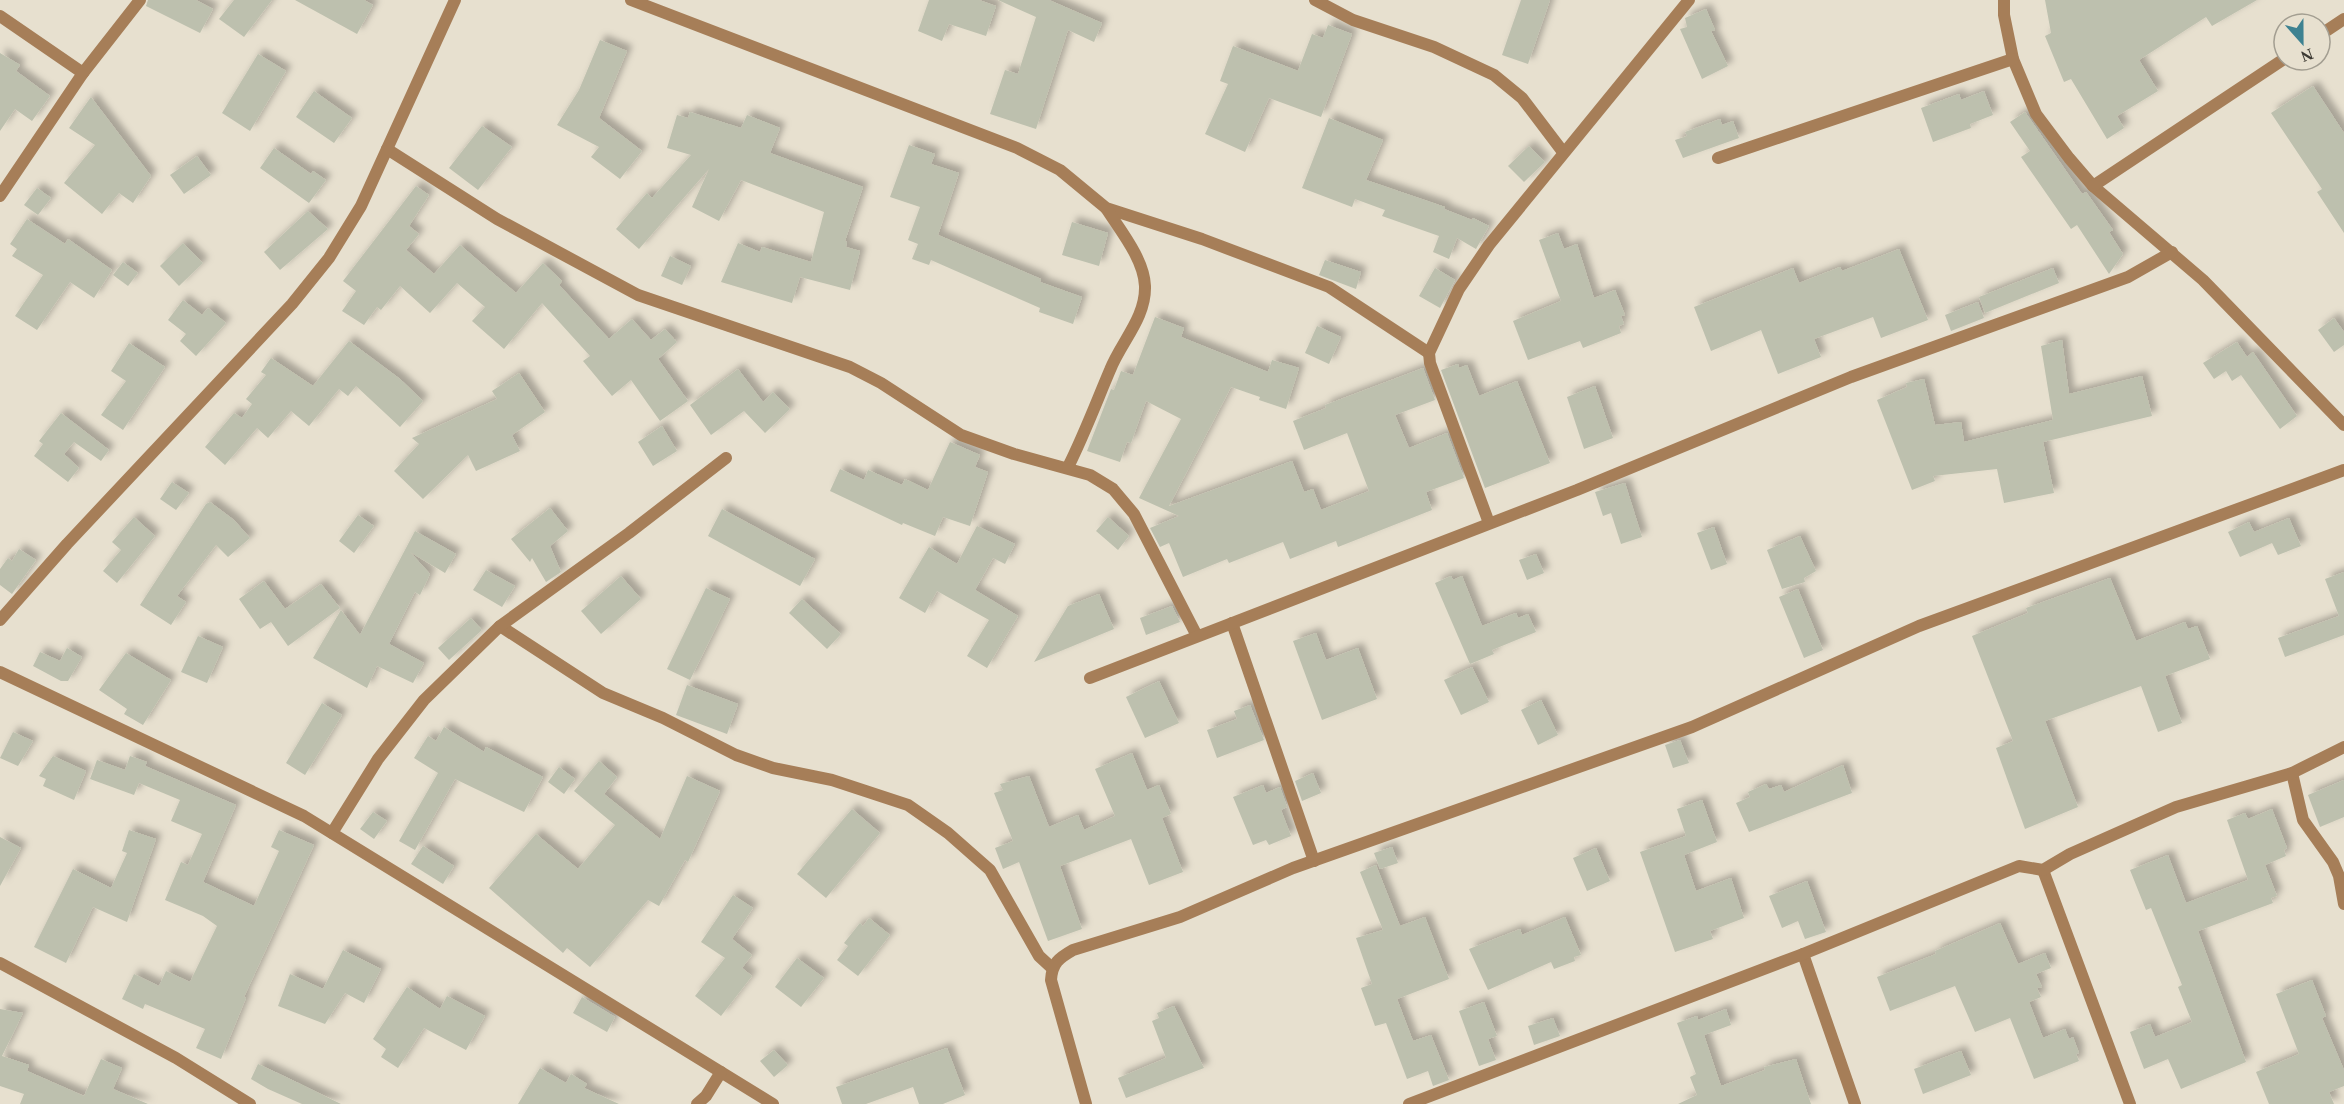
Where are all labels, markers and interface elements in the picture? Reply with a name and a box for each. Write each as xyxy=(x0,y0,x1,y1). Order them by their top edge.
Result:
north arrow xyxy=(2272,12,2332,72)
text: N xyxy=(2298,46,2316,66)

